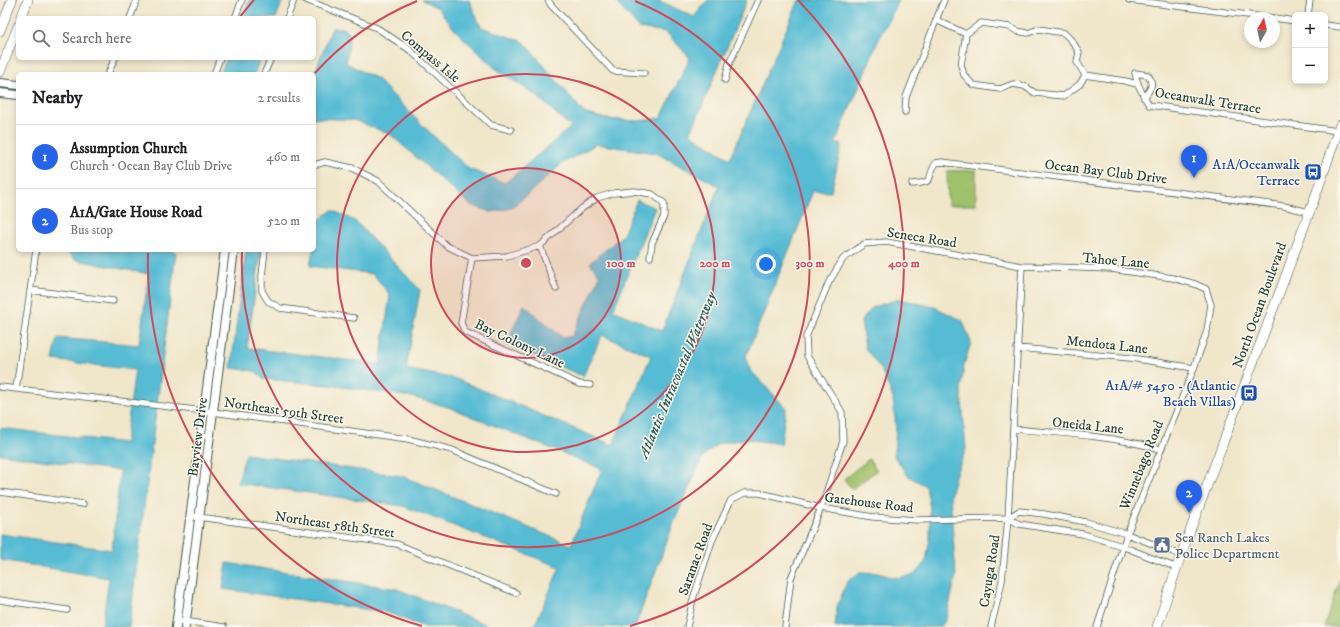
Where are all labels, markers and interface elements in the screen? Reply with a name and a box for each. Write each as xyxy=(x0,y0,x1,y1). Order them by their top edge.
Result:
north arrow xyxy=(1244,12,1280,48)
map controls xyxy=(1292,12,1328,84)
button: + xyxy=(1292,12,1328,48)
search box xyxy=(16,16,316,60)
icon: search xyxy=(30,27,52,49)
street label: Compass Isle xyxy=(397,27,464,87)
text: Search here xyxy=(62,29,131,48)
button: − xyxy=(1292,48,1328,84)
street label: Oceanwalk Terrace xyxy=(1154,84,1262,118)
text: Nearby xyxy=(32,87,82,109)
text: 2 results xyxy=(258,90,300,106)
text: Assumption Church xyxy=(70,139,188,158)
pin: 1 xyxy=(1181,145,1207,178)
text: 1 xyxy=(43,149,47,165)
text: 460 m xyxy=(266,149,300,165)
street label: Ocean Bay Club Drive xyxy=(1044,156,1168,188)
place label: A1A/Oceanwalk Terrace xyxy=(1212,156,1300,190)
text: Church · Ocean Bay Club Drive xyxy=(70,158,232,174)
bus stop icon: A1A/Oceanwalk Terrace xyxy=(1303,162,1323,182)
text: A1A/Gate House Road xyxy=(70,203,202,222)
text: 2 xyxy=(42,213,48,229)
text: 520 m xyxy=(268,213,300,229)
text: Bus stop xyxy=(70,222,113,238)
street label: Seneca Road xyxy=(886,224,958,252)
street label: North Ocean Boulevard xyxy=(1229,240,1291,371)
street label: Tahoe Lane xyxy=(1082,249,1150,273)
your location xyxy=(756,254,776,274)
centre of rings xyxy=(519,256,533,270)
text: 100 m xyxy=(607,256,635,271)
text: 200 m xyxy=(700,256,730,271)
text: 300 m xyxy=(796,256,824,271)
text: 400 m xyxy=(887,256,920,271)
water label: Atlantic Intracoastal Waterway xyxy=(633,288,721,463)
street label: Bay Colony Lane xyxy=(472,315,568,373)
street label: Mendota Lane xyxy=(1065,332,1149,358)
place label: A1A/# 5450 - (Atlantic Beach Villas) xyxy=(1105,377,1236,411)
bus stop icon: A1A/# 5450 - (Atlantic Beach Villas) xyxy=(1239,383,1259,403)
street label: Northeast 59th Street xyxy=(223,394,345,428)
street label: Bayview Drive xyxy=(184,396,212,478)
street label: Oneida Lane xyxy=(1051,413,1125,439)
street label: Winnebago Road xyxy=(1115,418,1168,514)
pin: 2 xyxy=(1176,480,1202,513)
street label: Gatehouse Road xyxy=(823,489,914,517)
street label: Northeast 58th Street xyxy=(274,508,396,542)
street label: Saranac Road xyxy=(675,521,717,598)
place label: Sea Ranch Lakes Police Department xyxy=(1175,529,1280,563)
street label: Cayuga Road xyxy=(975,534,1005,609)
public building icon: Sea Ranch Lakes Police Department xyxy=(1152,535,1172,555)

